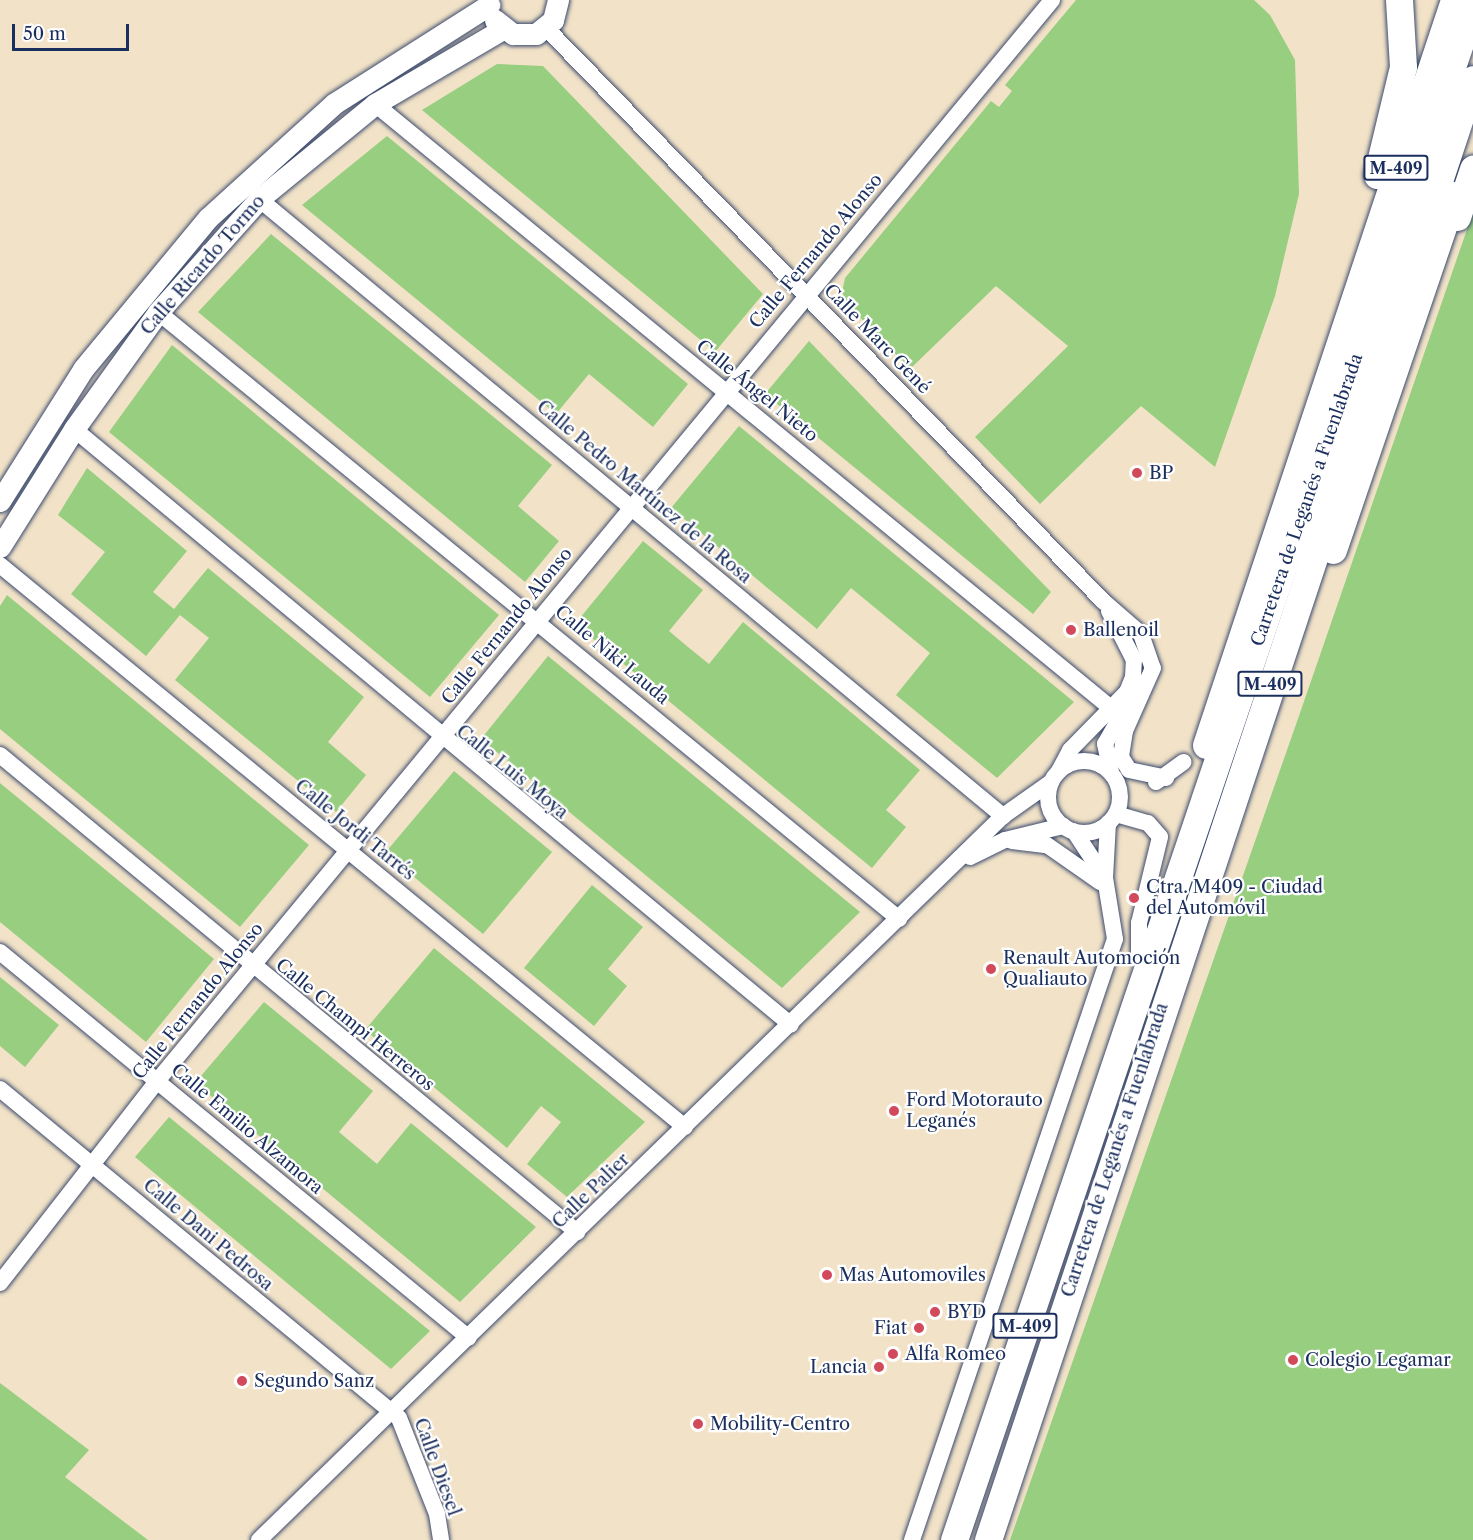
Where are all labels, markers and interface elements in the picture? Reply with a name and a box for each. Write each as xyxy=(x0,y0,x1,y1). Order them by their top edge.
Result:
scale bar xyxy=(15,12,132,50)
text: 50 m xyxy=(23,23,66,45)
road number: M-409 xyxy=(1363,155,1429,181)
street label: Calle Fernando Alonso xyxy=(745,169,887,333)
street label: Calle Ricardo Tormo xyxy=(136,190,270,340)
street label: Calle Marc Gené xyxy=(819,280,935,398)
street label: Calle Ángel Nieto xyxy=(692,335,822,447)
street label: Carretera de Leganés a Fuenlabrada xyxy=(1247,351,1367,649)
street label: Calle Pedro Martínez de la Rosa xyxy=(532,396,756,588)
place label: BP xyxy=(1149,462,1173,484)
marker: BP xyxy=(1130,466,1144,480)
street label: Calle Fernando Alonso xyxy=(437,543,577,709)
street label: Calle Niki Lauda xyxy=(550,601,674,709)
place label: Ballenoil xyxy=(1083,619,1159,641)
marker: Ballenoil xyxy=(1064,623,1078,637)
road number: M-409 xyxy=(1237,671,1303,697)
street label: Calle Luis Moya xyxy=(452,720,572,824)
street label: Calle Jordi Tarrés xyxy=(290,775,420,885)
place label: Ctra. M409 - Ciudad del Automóvil xyxy=(1146,877,1323,920)
marker: Ctra. M409 - Ciudad del Automóvil xyxy=(1127,891,1141,905)
street label: Calle Fernando Alonso xyxy=(128,918,268,1084)
place label: Renault Automoción Qualiauto xyxy=(1003,948,1181,990)
street label: Calle Champi Herreros xyxy=(271,954,439,1096)
marker: Renault Automoción Qualiauto xyxy=(984,962,998,976)
street label: Carretera de Leganés a Fuenlabrada xyxy=(1057,1000,1173,1300)
street label: Calle Emilio Alzamora xyxy=(166,1059,328,1199)
place label: Ford Motorauto Leganés xyxy=(906,1090,1043,1132)
marker: Ford Motorauto Leganés xyxy=(887,1104,901,1118)
street label: Calle Palier xyxy=(548,1149,634,1233)
street label: Calle Dani Pedrosa xyxy=(139,1174,277,1296)
place label: Mas Automoviles xyxy=(839,1264,986,1286)
marker: Mas Automoviles xyxy=(820,1268,834,1282)
place label: BYD xyxy=(947,1301,986,1323)
marker: BYD xyxy=(928,1305,942,1319)
road number: M-409 xyxy=(992,1313,1058,1339)
place label: Fiat xyxy=(874,1317,907,1339)
marker: Fiat xyxy=(912,1321,926,1335)
place label: Alfa Romeo xyxy=(905,1343,1006,1365)
marker: Alfa Romeo xyxy=(886,1347,900,1361)
place label: Colegio Legamar xyxy=(1305,1349,1451,1371)
marker: Colegio Legamar xyxy=(1286,1353,1300,1367)
place label: Lancia xyxy=(810,1356,867,1378)
marker: Lancia xyxy=(872,1360,886,1374)
place label: Segundo Sanz xyxy=(254,1370,374,1392)
marker: Segundo Sanz xyxy=(235,1374,249,1388)
place label: Mobility-Centro xyxy=(710,1413,850,1435)
street label: Calle Diesel xyxy=(409,1415,465,1519)
marker: Mobility-Centro xyxy=(691,1417,705,1431)

